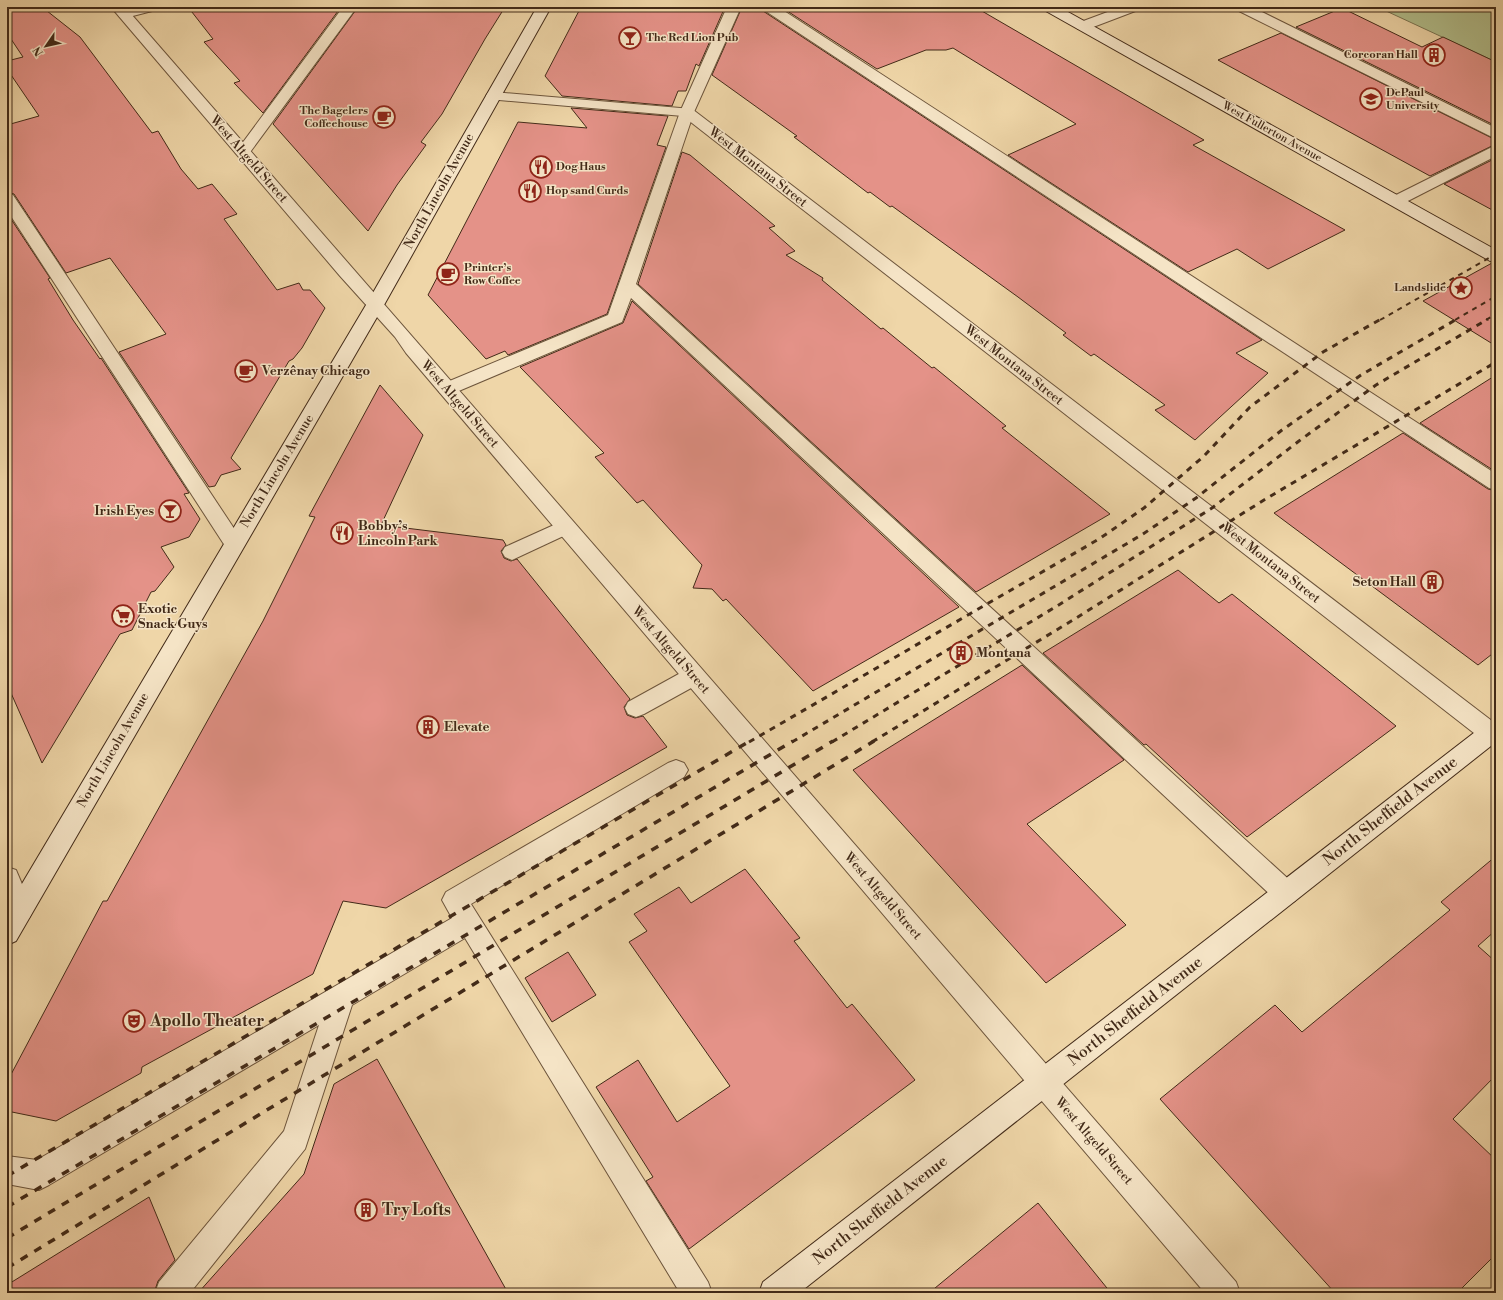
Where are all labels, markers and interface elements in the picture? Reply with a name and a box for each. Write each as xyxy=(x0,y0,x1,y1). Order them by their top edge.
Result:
bar icon: The Red Lion Pub xyxy=(617,25,643,51)
north arrow xyxy=(26,26,66,66)
place label: The Red Lion Pub xyxy=(646,31,738,45)
building icon: Corcoran Hall xyxy=(1421,42,1447,68)
text: N xyxy=(30,43,47,59)
place label: Corcoran Hall xyxy=(1344,48,1418,62)
school or university icon: DePaul University xyxy=(1358,86,1384,112)
place label: DePaul University xyxy=(1386,86,1440,113)
street label: West Fullerton Avenue xyxy=(1219,98,1325,165)
place label: The Bagelers Coffeehouse xyxy=(300,104,368,131)
cafe icon: The Bagelers Coffeehouse xyxy=(371,104,397,130)
street label: West Altgeld Street xyxy=(206,111,291,206)
street label: West Montana Street xyxy=(705,123,811,211)
street label: North Lincoln Avenue xyxy=(401,130,478,252)
restaurant icon: Dog Haus xyxy=(528,154,554,180)
place label: Dog Haus xyxy=(556,160,606,174)
restaurant icon: Hop sand Curds xyxy=(517,178,543,204)
place label: Hop sand Curds xyxy=(546,184,628,198)
cafe icon: Printer’s Row Coffee xyxy=(435,261,461,287)
place label: Printer’s Row Coffee xyxy=(464,261,521,288)
place icon: Landslide xyxy=(1448,275,1474,301)
place label: Landslide xyxy=(1394,281,1446,295)
street label: West Montana Street xyxy=(961,321,1067,409)
street label: West Altgeld Street xyxy=(417,356,502,451)
cafe icon: Verzênay Chicago xyxy=(233,358,259,384)
place label: Verzênay Chicago xyxy=(261,363,371,379)
street label: North Lincoln Avenue xyxy=(237,411,317,531)
bar icon: Irish Eyes xyxy=(157,498,183,524)
place label: Irish Eyes xyxy=(94,503,154,519)
place label: Bobby’s Lincoln Park xyxy=(358,518,439,549)
street label: West Montana Street xyxy=(1218,519,1324,607)
restaurant icon: Bobby’s Lincoln Park xyxy=(329,520,355,546)
building icon: Seton Hall xyxy=(1419,569,1445,595)
place label: Seton Hall xyxy=(1353,574,1417,590)
place label: Exotic Snack Guys xyxy=(138,601,208,632)
street label: West Altgeld Street xyxy=(628,602,713,697)
supermarket icon: Exotic Snack Guys xyxy=(110,603,136,629)
building icon: Montana xyxy=(948,640,974,666)
place label: Montana xyxy=(976,645,1032,661)
street label: North Lincoln Avenue xyxy=(74,689,153,810)
building icon: Elevate xyxy=(415,714,441,740)
place label: Elevate xyxy=(444,719,489,735)
street label: North Sheffield Avenue xyxy=(1319,752,1461,870)
street label: West Altgeld Street xyxy=(840,848,925,943)
street label: North Sheffield Avenue xyxy=(1064,952,1206,1070)
theatre icon: Apollo Theater xyxy=(121,1008,147,1034)
place label: Apollo Theater xyxy=(149,1011,264,1031)
street label: West Altgeld Street xyxy=(1051,1093,1136,1188)
street label: North Sheffield Avenue xyxy=(809,1151,951,1269)
building icon: Try Lofts xyxy=(353,1197,379,1223)
place label: Try Lofts xyxy=(382,1200,451,1220)

